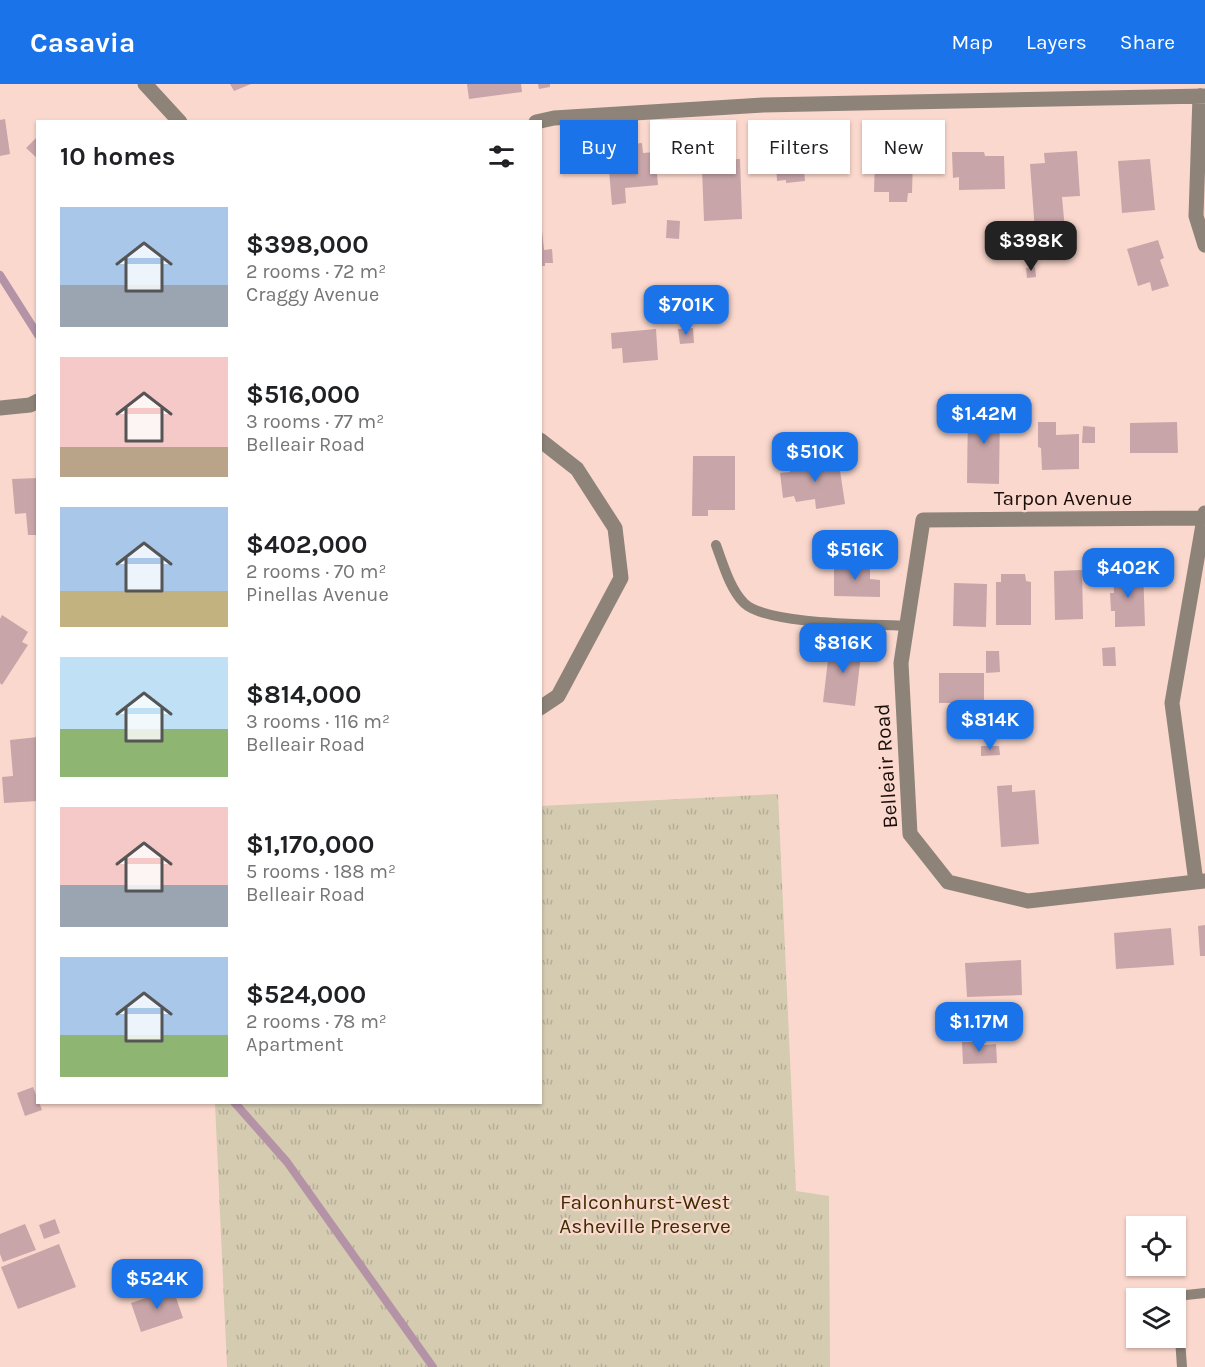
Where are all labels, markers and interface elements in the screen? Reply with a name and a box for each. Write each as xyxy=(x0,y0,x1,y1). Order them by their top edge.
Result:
text: Casavia xyxy=(30,26,135,59)
text: Map xyxy=(951,30,993,54)
text: Layers xyxy=(1026,30,1087,54)
text: Share xyxy=(1120,30,1175,54)
chip: Buy xyxy=(560,120,638,174)
chip: Rent xyxy=(650,120,736,174)
chip: Filters xyxy=(748,120,850,174)
chip: New xyxy=(862,120,945,174)
icon: filters xyxy=(485,140,518,173)
text: 10 homes xyxy=(60,141,175,172)
pin: $398K xyxy=(989,221,1073,272)
text: $398,000 xyxy=(246,229,369,260)
text: $398K xyxy=(999,229,1063,252)
icon: home xyxy=(108,231,180,303)
text: 2 rooms · 72 m² xyxy=(246,260,386,283)
text: Craggy Avenue xyxy=(246,283,379,306)
pin: $701K xyxy=(644,285,728,336)
text: $701K xyxy=(658,293,714,316)
text: $516,000 xyxy=(246,379,360,410)
icon: home xyxy=(108,381,180,453)
pin: $1.42M xyxy=(935,394,1033,445)
text: $1.42M xyxy=(951,402,1017,425)
text: 3 rooms · 77 m² xyxy=(246,410,384,433)
pin: $510K xyxy=(773,432,857,483)
text: Belleair Road xyxy=(246,433,365,456)
text: $510K xyxy=(786,440,844,463)
street label: Tarpon Avenue xyxy=(994,486,1132,510)
text: $402,000 xyxy=(246,529,367,560)
pin: $516K xyxy=(813,530,897,581)
icon: home xyxy=(108,531,180,603)
text: $516K xyxy=(826,538,884,561)
pin: $402K xyxy=(1086,548,1170,599)
text: $402K xyxy=(1096,556,1160,579)
text: 2 rooms · 70 m² xyxy=(246,560,386,583)
text: Pinellas Avenue xyxy=(246,583,389,606)
pin: $816K xyxy=(801,623,885,674)
text: $816K xyxy=(813,631,873,654)
text: $814,000 xyxy=(246,679,361,710)
icon: home xyxy=(108,681,180,753)
pin: $814K xyxy=(948,700,1032,751)
street label: Belleair Road xyxy=(870,703,902,829)
text: $814K xyxy=(961,708,1019,731)
text: 3 rooms · 116 m² xyxy=(246,710,390,733)
text: Belleair Road xyxy=(246,733,365,756)
text: $1,170,000 xyxy=(246,829,374,860)
icon: home xyxy=(108,831,180,903)
text: 5 rooms · 188 m² xyxy=(246,860,396,883)
text: Belleair Road xyxy=(246,883,365,906)
text: $524,000 xyxy=(246,979,366,1010)
icon: home xyxy=(108,981,180,1053)
pin: $1.17M xyxy=(930,1002,1028,1053)
text: 2 rooms · 78 m² xyxy=(246,1010,387,1033)
text: $1.17M xyxy=(949,1010,1009,1033)
text: Apartment xyxy=(246,1033,344,1056)
park label: Falconhurst-West Asheville Preserve xyxy=(559,1190,731,1238)
map controls xyxy=(1126,1216,1186,1348)
button: locate xyxy=(1126,1216,1186,1276)
pin: $524K xyxy=(115,1259,199,1310)
text: $524K xyxy=(126,1267,188,1290)
button: layers xyxy=(1126,1288,1186,1348)

